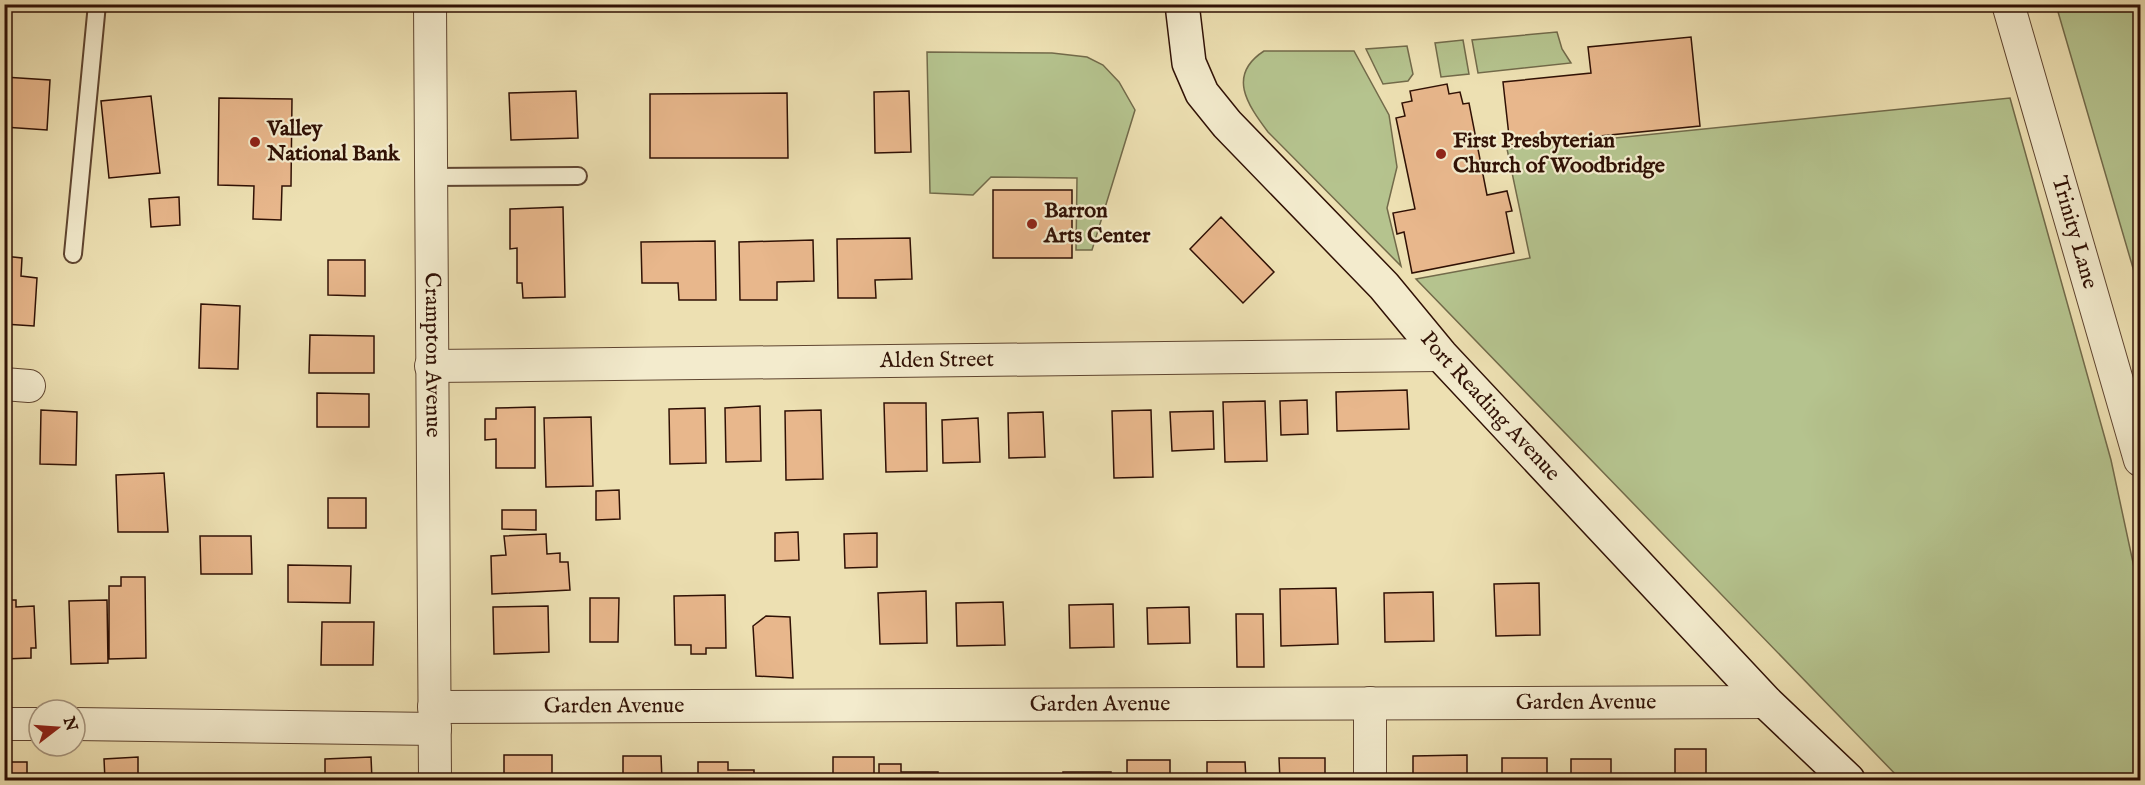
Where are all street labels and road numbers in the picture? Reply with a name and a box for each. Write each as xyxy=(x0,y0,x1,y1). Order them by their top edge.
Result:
street label: Trinity Lane xyxy=(2045,173,2104,292)
street label: Crampton Avenue xyxy=(418,272,447,438)
street label: Port Reading Avenue xyxy=(1414,326,1566,487)
street label: Alden Street xyxy=(879,346,995,375)
street label: Garden Avenue xyxy=(1516,688,1656,717)
street label: Garden Avenue xyxy=(1030,690,1170,719)
street label: Garden Avenue xyxy=(544,692,684,721)

